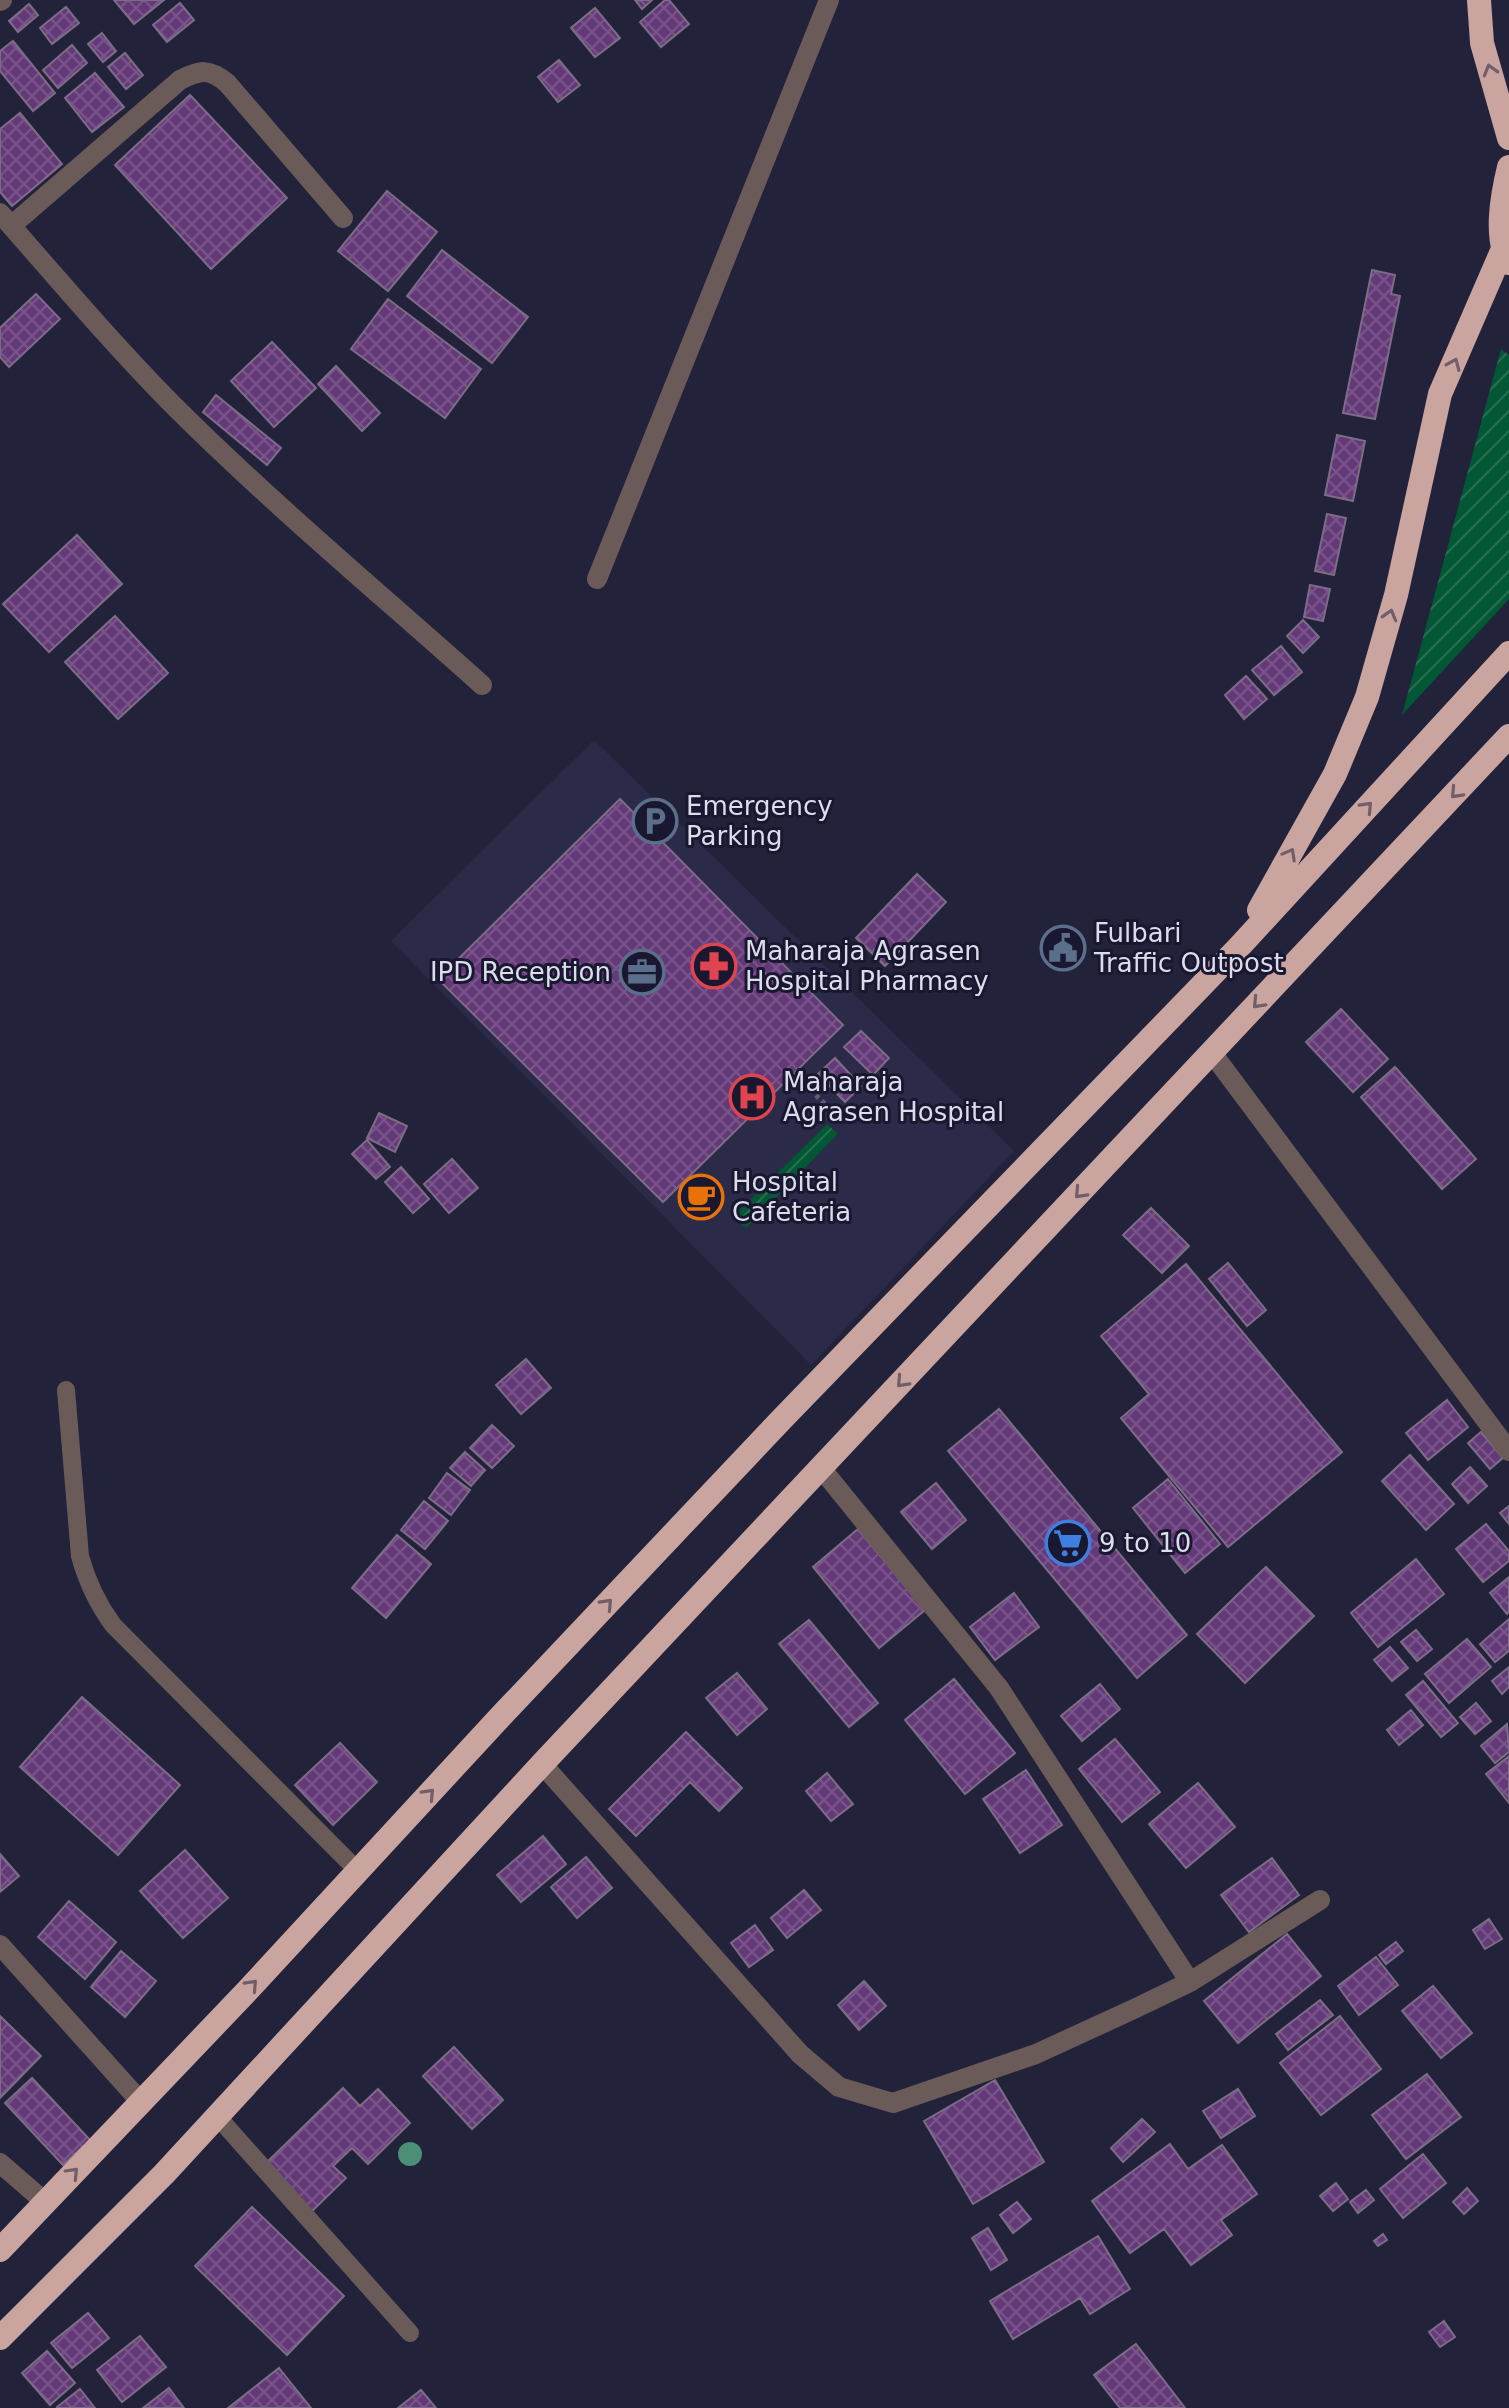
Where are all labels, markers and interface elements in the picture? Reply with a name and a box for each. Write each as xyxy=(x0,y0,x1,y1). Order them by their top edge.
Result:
one-way arrow xyxy=(1483,63,1499,77)
one-way arrow xyxy=(1444,358,1460,372)
one-way arrow xyxy=(1381,609,1397,623)
one-way arrow xyxy=(1450,784,1465,798)
place label: Emergency Parking xyxy=(686,791,833,851)
parking icon: Emergency Parking xyxy=(631,797,679,845)
one-way arrow xyxy=(1357,801,1372,816)
one-way arrow xyxy=(1280,848,1296,863)
place label: Fulbari Traffic Outpost xyxy=(1093,918,1284,978)
public building icon: Fulbari Traffic Outpost xyxy=(1039,924,1087,972)
place label: Maharaja Agrasen Hospital Pharmacy xyxy=(745,936,989,996)
pharmacy icon: Maharaja Agrasen Hospital Pharmacy xyxy=(690,942,738,990)
office icon: IPD Reception xyxy=(618,948,666,996)
place label: IPD Reception xyxy=(430,957,611,987)
one-way arrow xyxy=(1253,994,1268,1008)
place label: Maharaja Agrasen Hospital xyxy=(783,1067,1004,1127)
hospital icon: Maharaja Agrasen Hospital xyxy=(728,1073,776,1121)
place label: Hospital Cafeteria xyxy=(732,1167,851,1227)
cafe icon: Hospital Cafeteria xyxy=(677,1173,725,1221)
one-way arrow xyxy=(1076,1183,1090,1198)
one-way arrow xyxy=(897,1373,912,1387)
supermarket icon: 9 to 10 xyxy=(1044,1519,1092,1567)
place label: 9 to 10 xyxy=(1099,1528,1191,1558)
one-way arrow xyxy=(597,1599,612,1613)
one-way arrow xyxy=(419,1788,433,1803)
one-way arrow xyxy=(243,1980,258,1994)
one-way arrow xyxy=(64,2168,78,2182)

